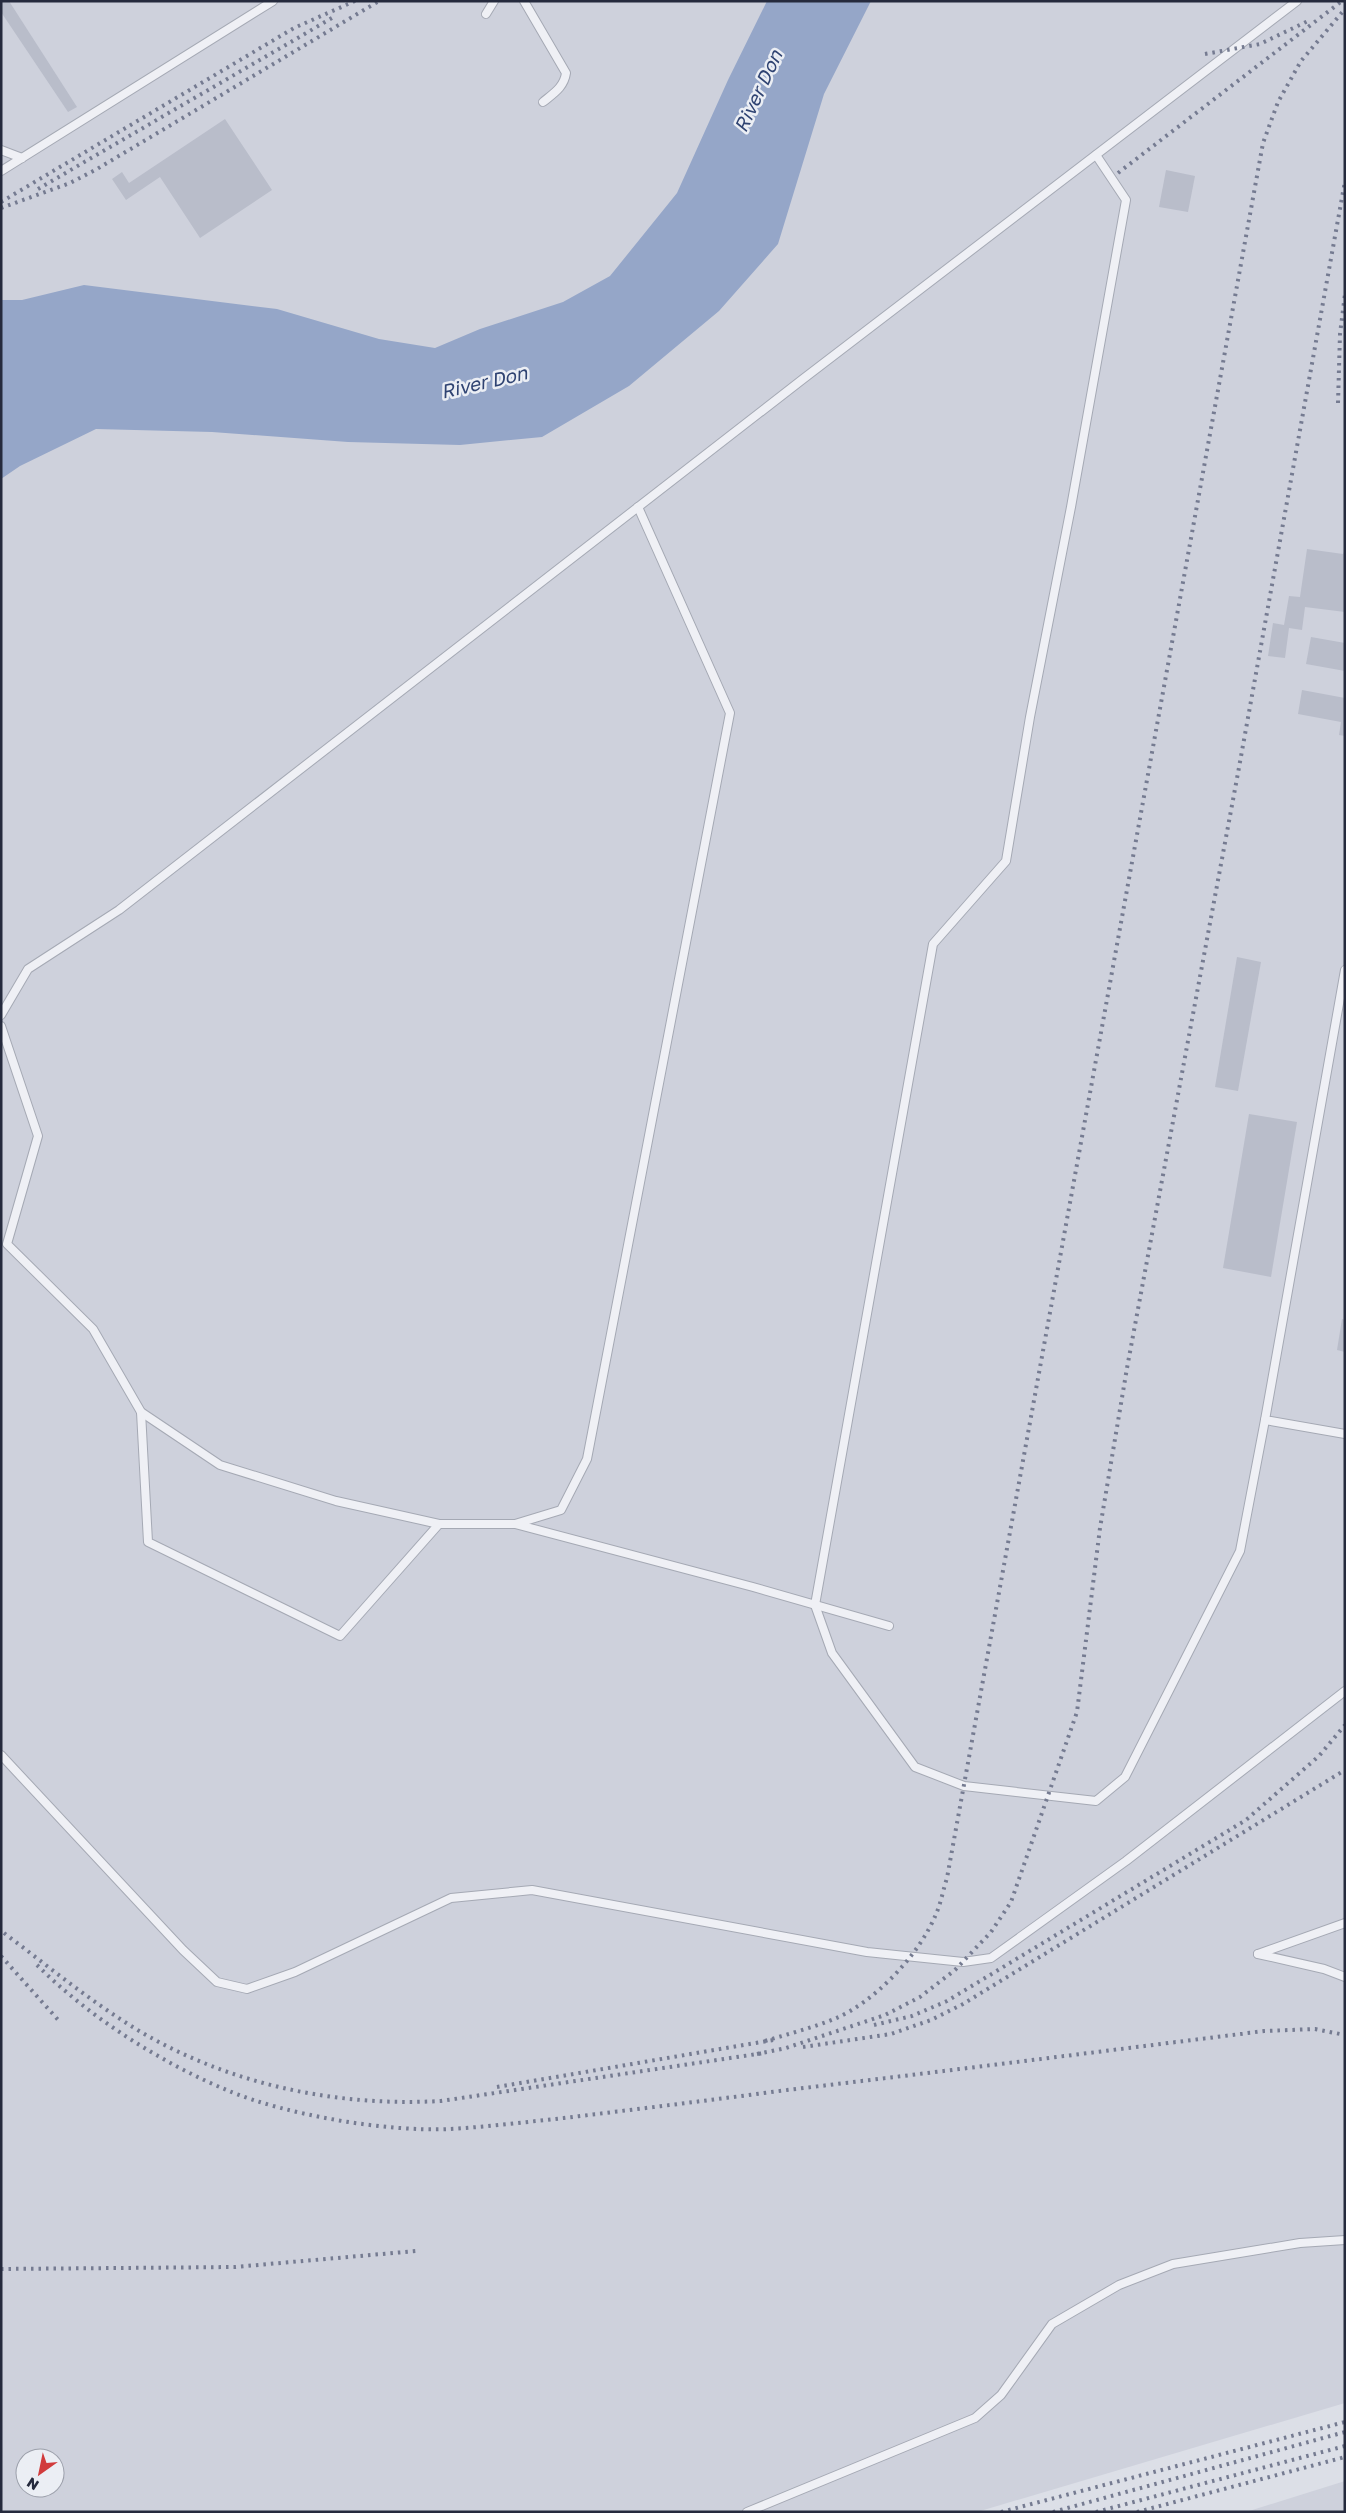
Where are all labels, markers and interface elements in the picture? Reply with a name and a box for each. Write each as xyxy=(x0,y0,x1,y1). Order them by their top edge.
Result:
water label: River Don xyxy=(729,45,787,135)
water label: River Don xyxy=(439,360,531,403)
north arrow xyxy=(15,2448,65,2498)
text: N xyxy=(24,2474,42,2494)

